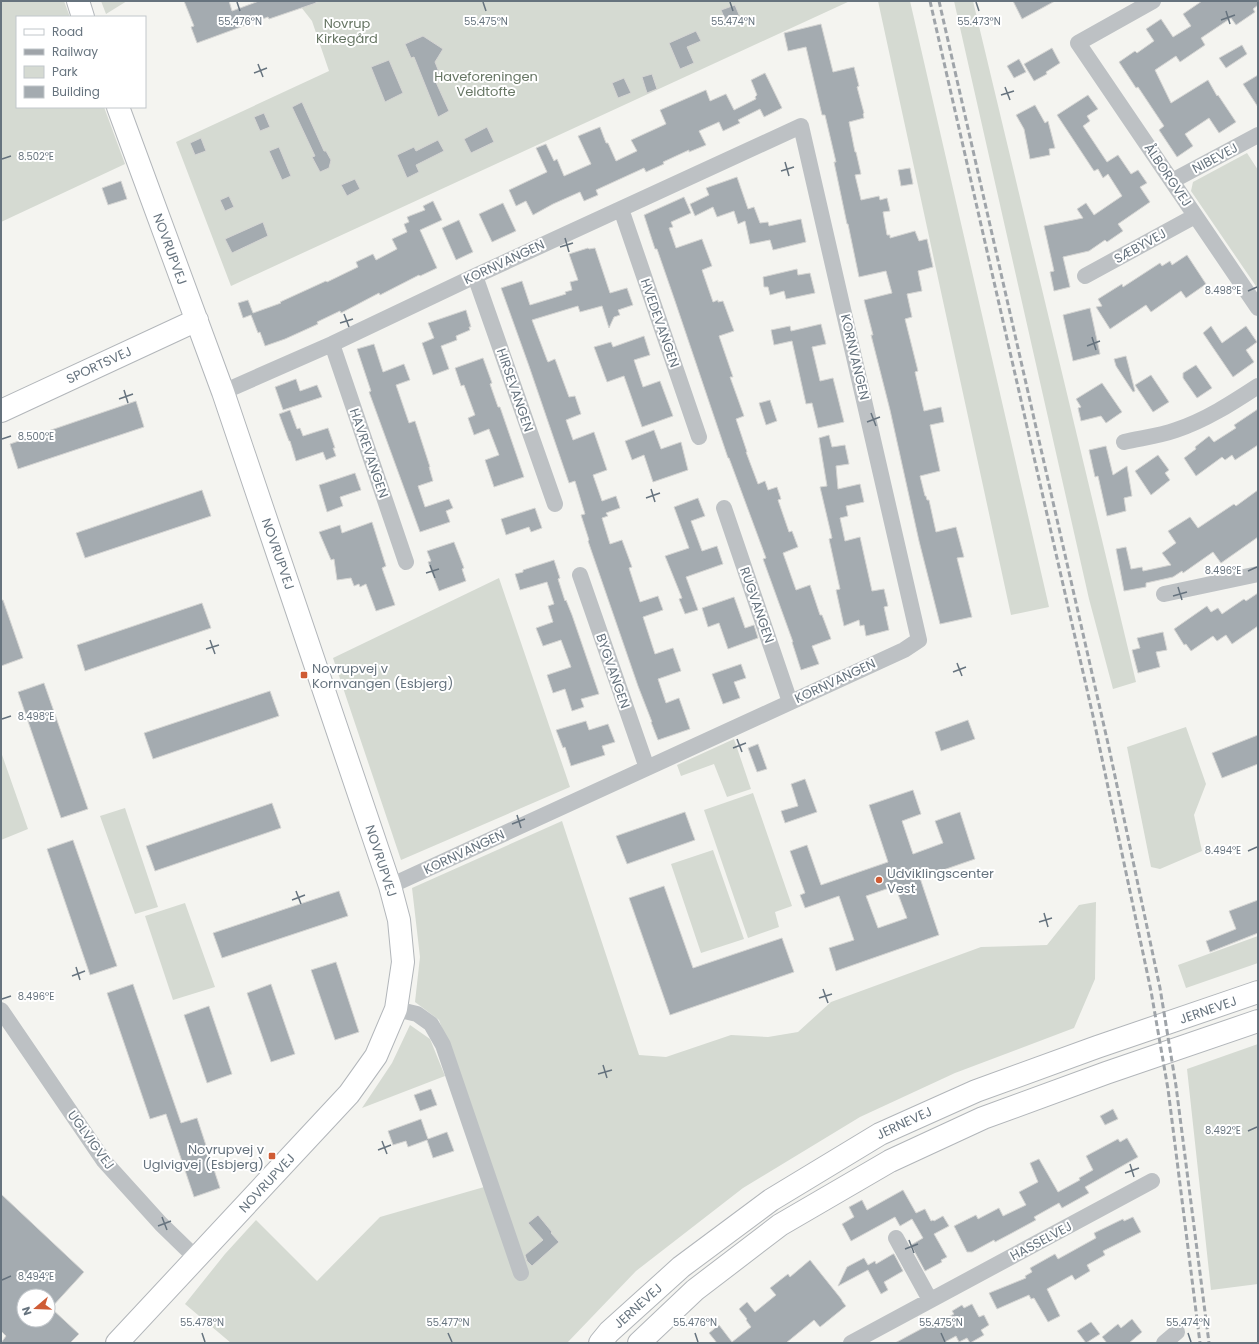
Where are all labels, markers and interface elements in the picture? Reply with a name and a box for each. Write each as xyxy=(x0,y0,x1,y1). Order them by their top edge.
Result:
text: 55.476°N xyxy=(218,14,262,29)
park label: Novrup Kirkegård xyxy=(316,14,378,48)
text: 55.475°N xyxy=(464,14,508,29)
text: 55.474°N xyxy=(711,14,755,29)
text: 55.473°N xyxy=(957,14,1001,29)
legend xyxy=(16,16,146,108)
text: Road xyxy=(52,23,83,40)
text: Railway xyxy=(52,43,98,60)
text: Park xyxy=(52,63,79,80)
park label: Haveforeningen Veldtofte xyxy=(434,67,538,101)
text: Building xyxy=(52,83,100,100)
street label: NIBEVEJ xyxy=(1189,138,1241,178)
street label: ÅLBORGVEJ xyxy=(1140,139,1196,211)
text: 8.502°E xyxy=(18,149,54,164)
street label: NOVRUPVEJ xyxy=(148,211,192,287)
street label: SÆBYVEJ xyxy=(1110,224,1170,268)
street label: KORNVANGEN xyxy=(460,235,548,289)
street label: HVEDEVANGEN xyxy=(636,276,684,370)
text: 8.498°E xyxy=(1205,283,1241,298)
street label: KORNVANGEN xyxy=(836,312,874,402)
street label: SPORTSVEJ xyxy=(63,342,135,388)
street label: HIRSEVANGEN xyxy=(492,346,538,434)
street label: HAVREVANGEN xyxy=(345,406,393,500)
text: 8.500°E xyxy=(18,429,54,444)
street label: NOVRUPVEJ xyxy=(257,516,299,592)
text: 8.496°E xyxy=(1205,563,1241,578)
street label: RUGVANGEN xyxy=(735,564,779,646)
street label: BYGVANGEN xyxy=(591,631,635,711)
street label: KORNVANGEN xyxy=(791,654,879,708)
place label: Novrupvej v Kornvangen (Esbjerg) xyxy=(312,659,453,693)
marker: Novrupvej v Kornvangen (Esbjerg) xyxy=(299,670,309,680)
text: 8.498°E xyxy=(18,709,54,724)
street label: NOVRUPVEJ xyxy=(360,823,402,899)
street label: KORNVANGEN xyxy=(420,825,508,879)
text: 8.494°E xyxy=(1205,843,1241,858)
place label: Udviklingscenter Vest xyxy=(887,864,994,898)
marker: Udviklingscenter Vest xyxy=(874,875,884,885)
text: 8.496°E xyxy=(18,989,54,1004)
street label: JERNEVEJ xyxy=(1177,991,1239,1029)
street label: JERNEVEJ xyxy=(873,1102,935,1144)
street label: UGLVIGVEJ xyxy=(63,1107,119,1173)
text: 8.492°E xyxy=(1205,1123,1241,1138)
place label: Novrupvej v Uglvigvej (Esbjerg) xyxy=(143,1140,265,1174)
street label: NOVRUPVEJ xyxy=(235,1149,299,1217)
marker: Novrupvej v Uglvigvej (Esbjerg) xyxy=(267,1151,277,1161)
street label: HASSELVEJ xyxy=(1007,1217,1075,1265)
text: 8.494°E xyxy=(18,1269,54,1284)
street label: JERNEVEJ xyxy=(609,1279,667,1333)
north arrow xyxy=(16,1288,56,1328)
text: N xyxy=(18,1305,35,1318)
text: 55.478°N xyxy=(180,1315,224,1330)
text: 55.477°N xyxy=(427,1315,470,1330)
text: 55.476°N xyxy=(673,1315,717,1330)
text: 55.475°N xyxy=(919,1315,963,1330)
text: 55.474°N xyxy=(1166,1315,1210,1330)

